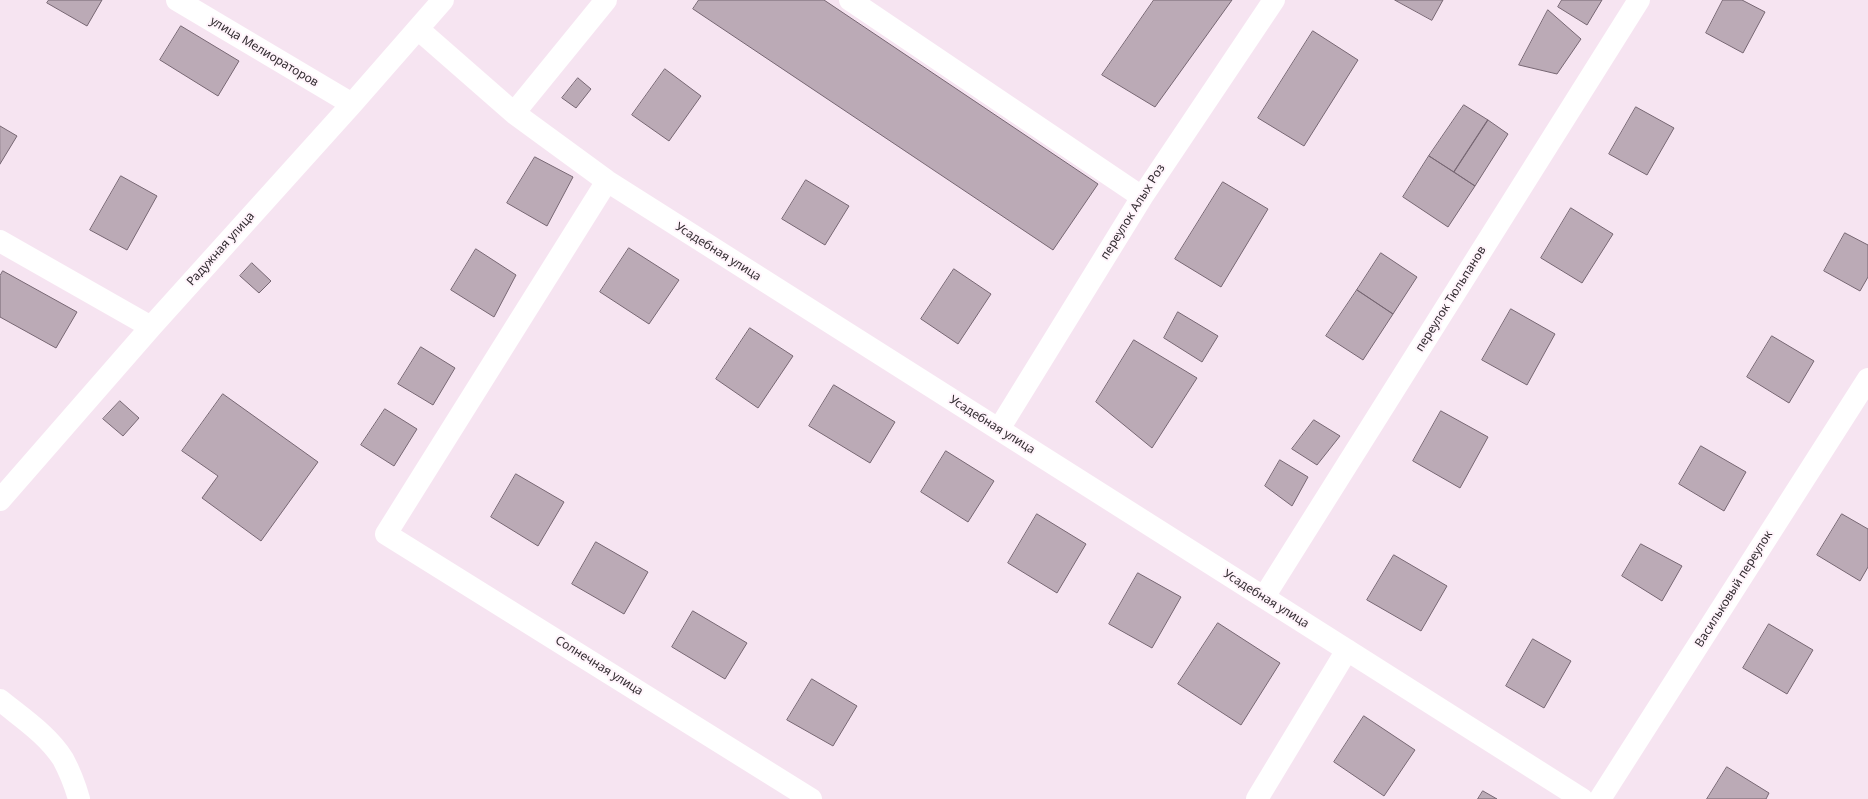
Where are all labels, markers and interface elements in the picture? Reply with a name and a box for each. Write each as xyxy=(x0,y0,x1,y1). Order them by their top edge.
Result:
street label: улица Мелиораторов xyxy=(207,14,321,90)
street label: переулок Алых Роз xyxy=(1098,162,1168,262)
street label: Радужная улица xyxy=(184,209,258,289)
street label: Усадебная улица xyxy=(672,220,764,284)
street label: переулок Тюльпанов xyxy=(1413,244,1489,354)
street label: Усадебная улица xyxy=(946,393,1038,457)
street label: Васильковый переулок xyxy=(1692,528,1776,650)
street label: Усадебная улица xyxy=(1220,567,1312,631)
street label: Солнечная улица xyxy=(552,633,646,699)

